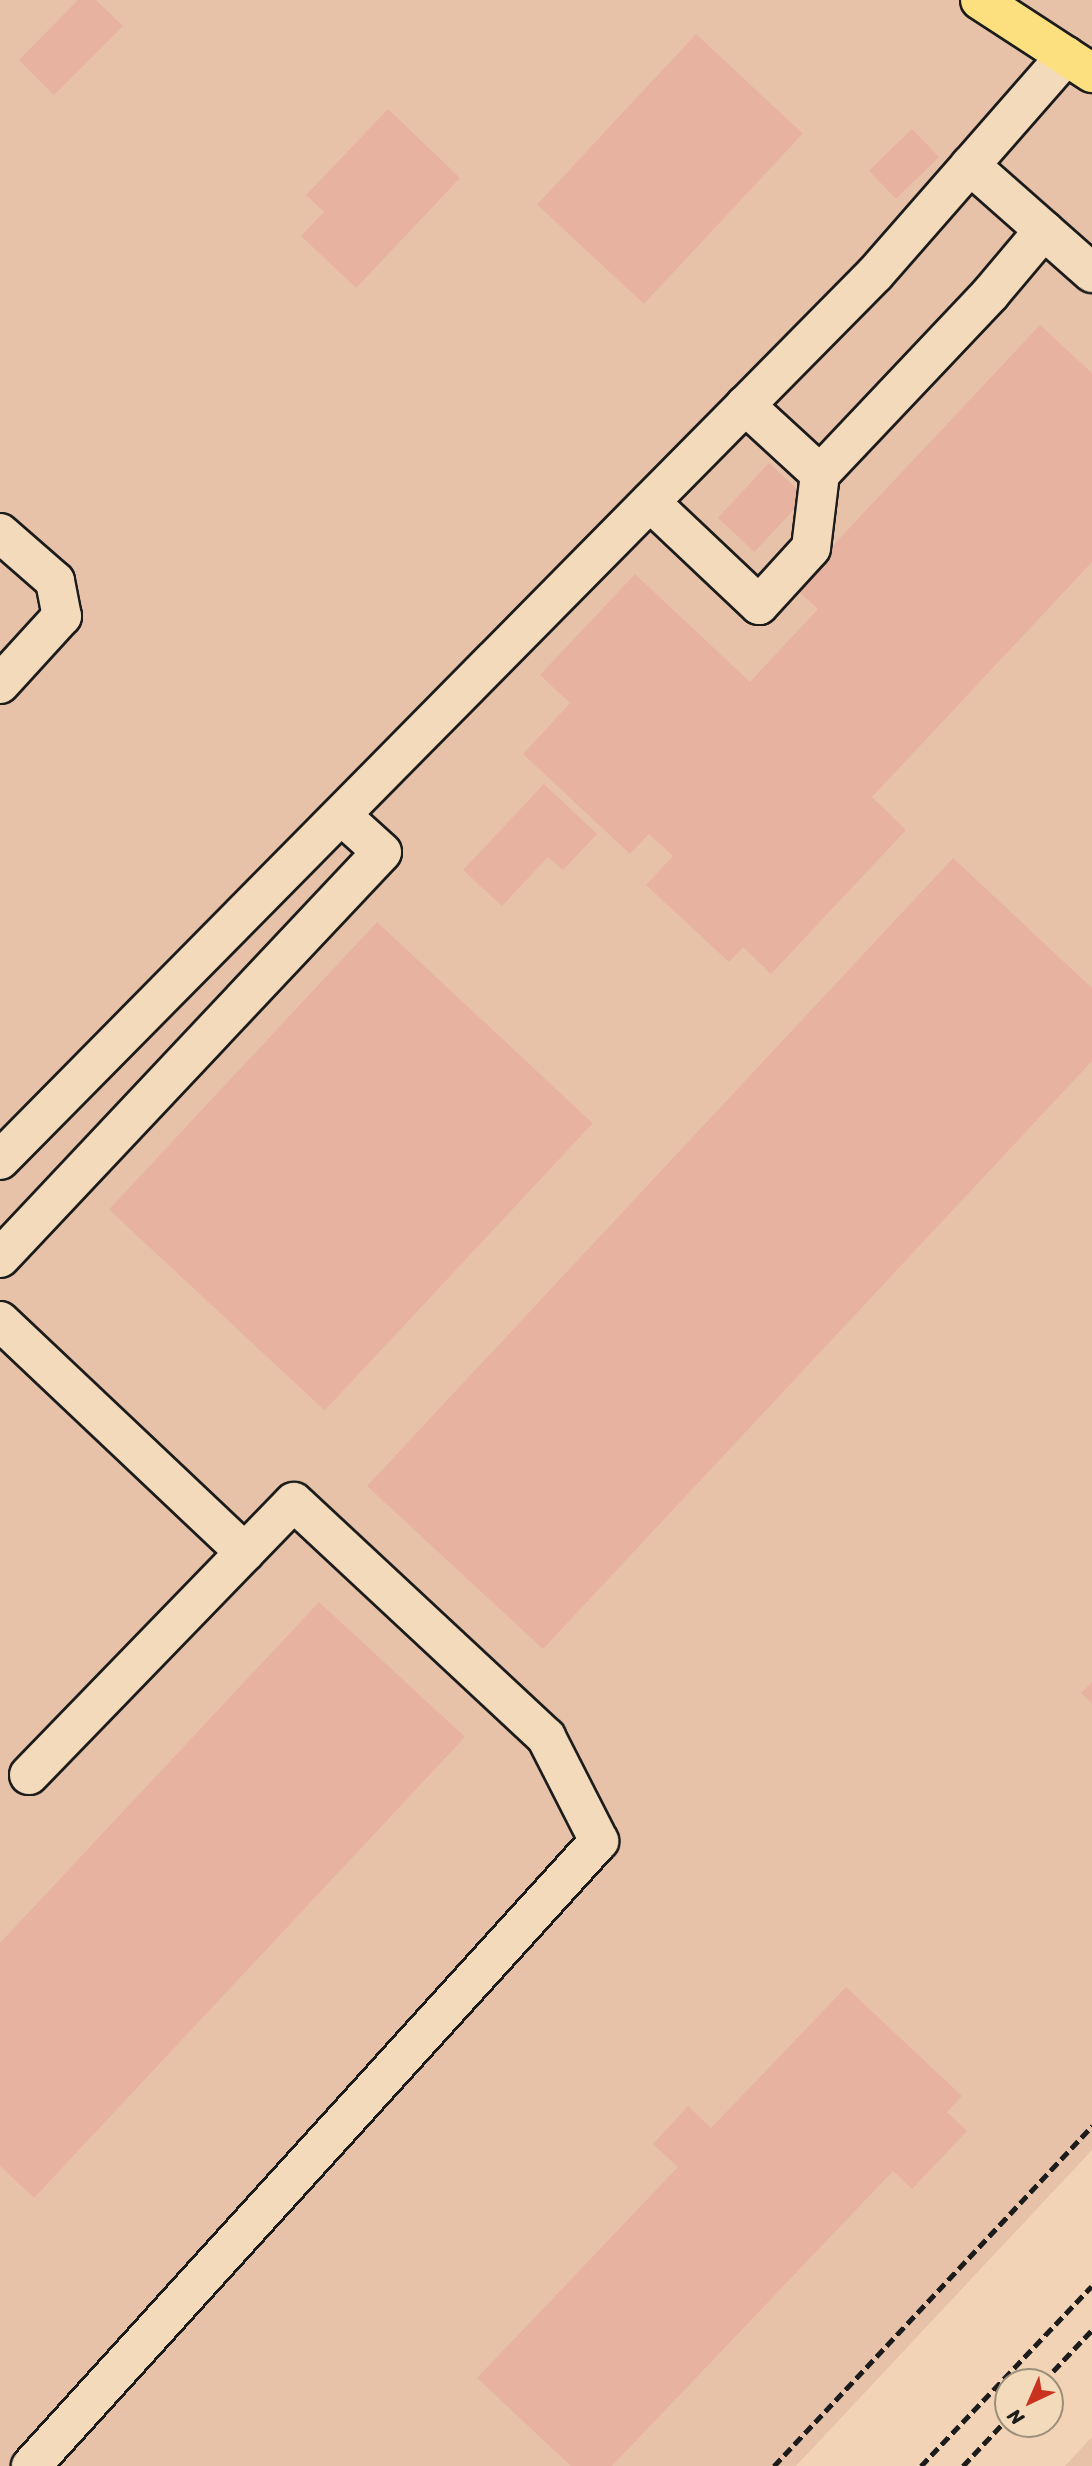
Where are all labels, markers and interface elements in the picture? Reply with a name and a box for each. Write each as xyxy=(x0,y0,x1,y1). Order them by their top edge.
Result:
north arrow xyxy=(994,2368,1064,2438)
text: N xyxy=(999,2401,1032,2433)

